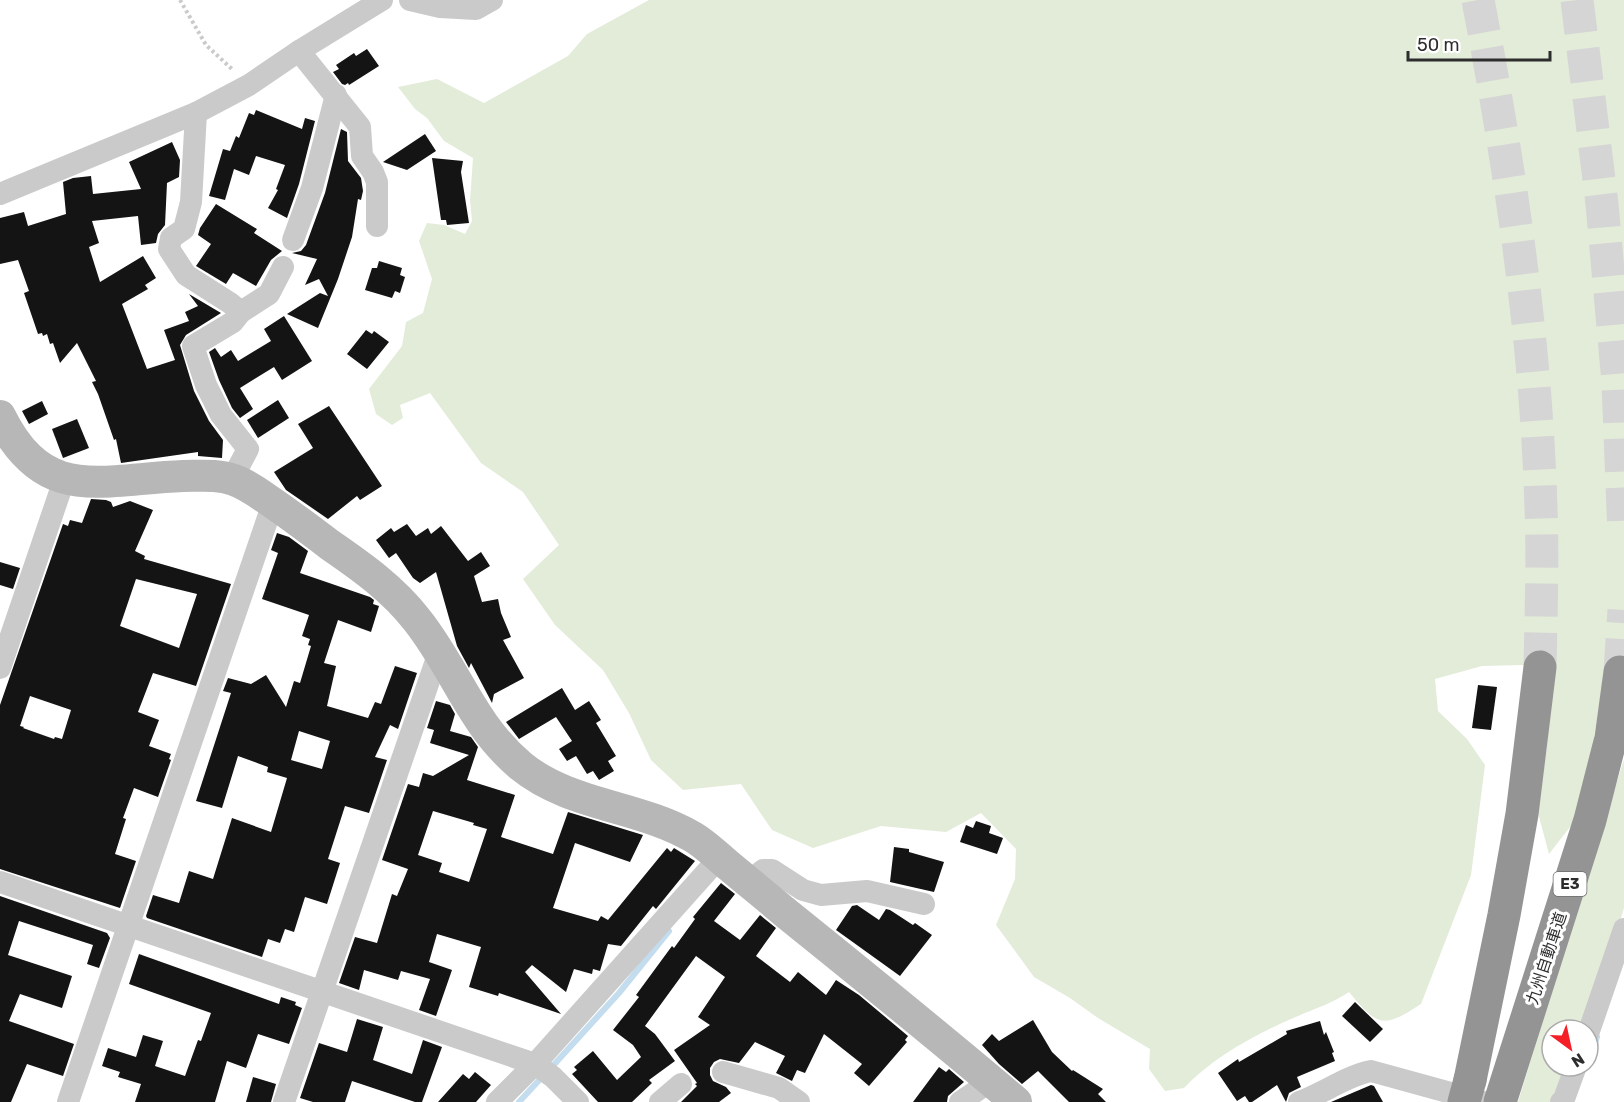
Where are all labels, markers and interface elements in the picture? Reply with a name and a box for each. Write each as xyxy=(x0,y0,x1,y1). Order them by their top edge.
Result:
scale bar xyxy=(1408,24,1550,62)
text: 50 m xyxy=(1417,34,1460,56)
road number: E3 xyxy=(1554,872,1586,896)
street label: 九州自動車道 xyxy=(1523,910,1570,1007)
north arrow xyxy=(1540,1018,1600,1078)
text: N xyxy=(1568,1049,1588,1071)

